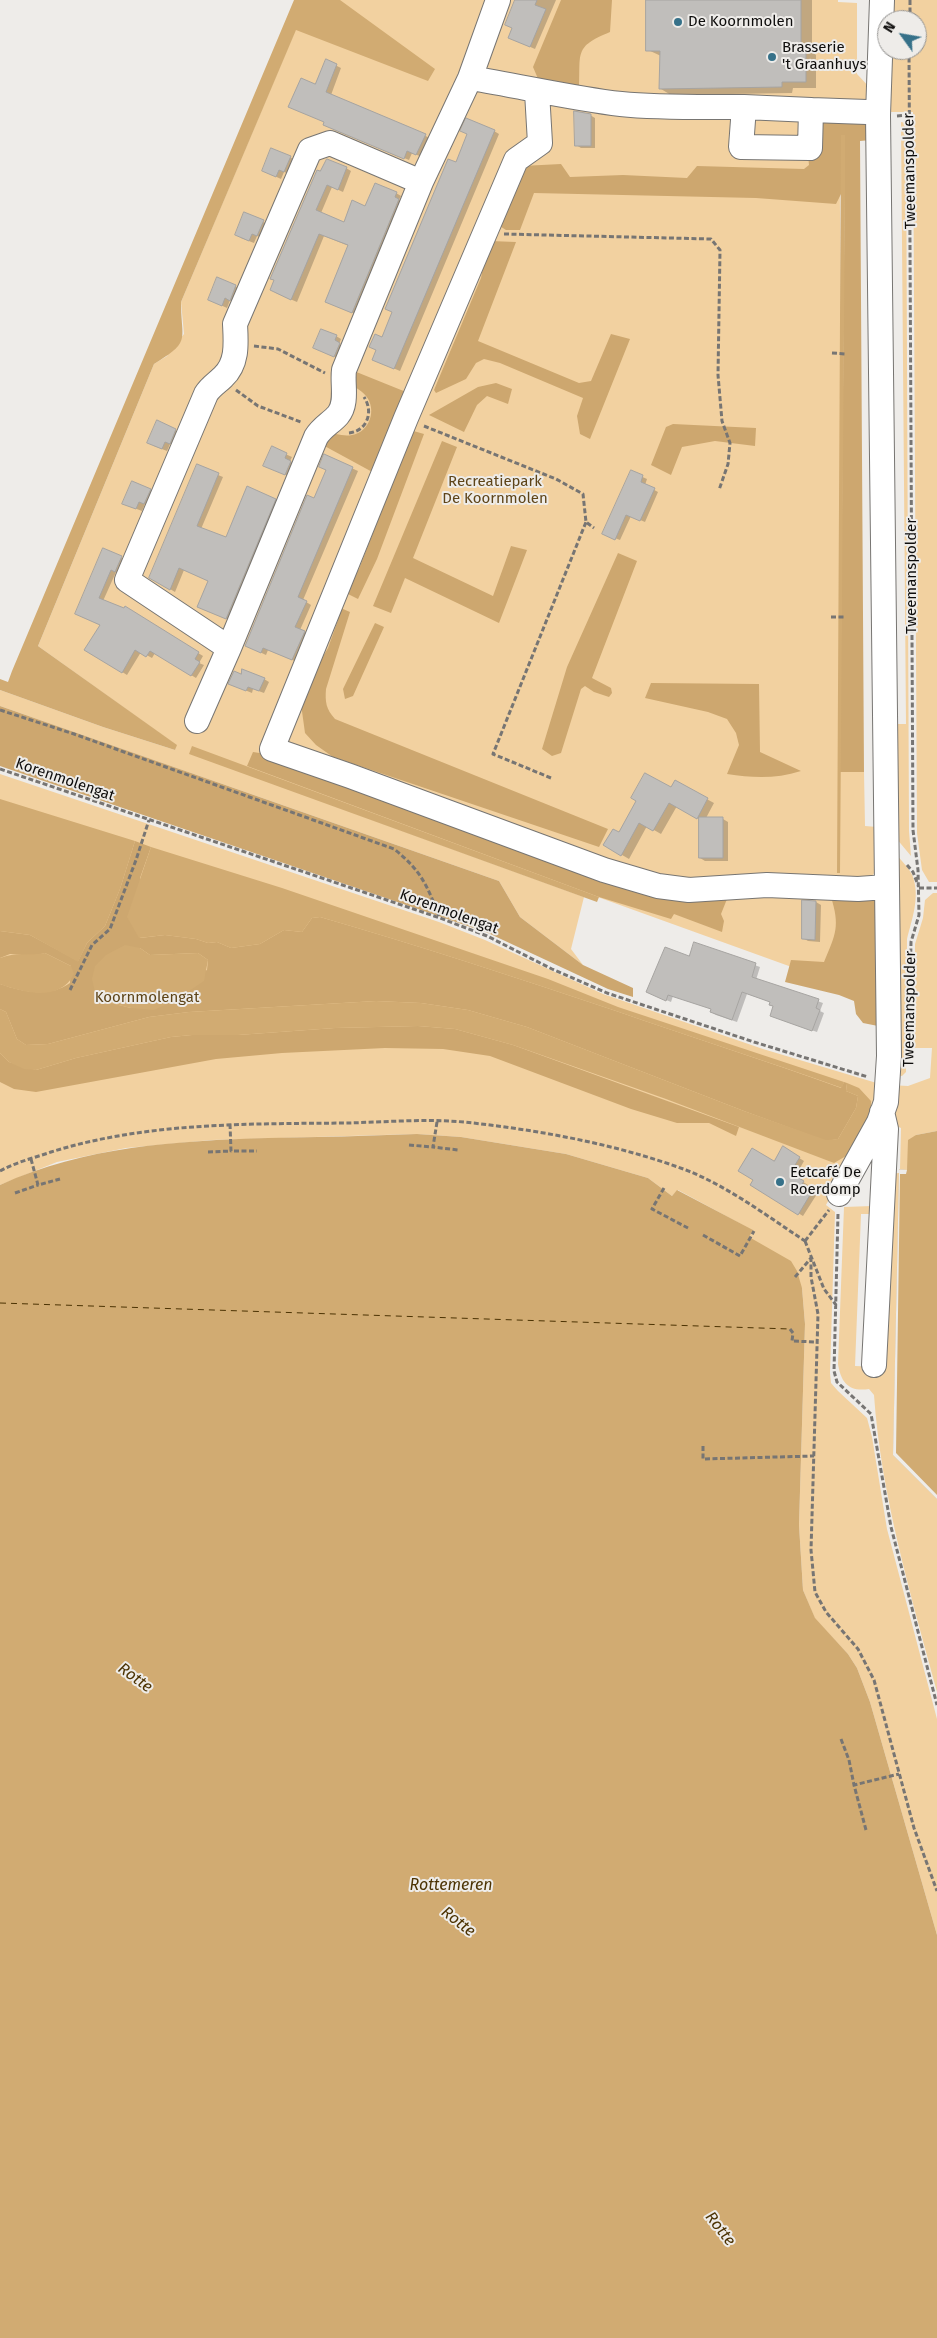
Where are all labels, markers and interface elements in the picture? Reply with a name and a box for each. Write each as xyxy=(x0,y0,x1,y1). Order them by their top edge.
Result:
north arrow xyxy=(877,10,927,60)
place label: De Koornmolen xyxy=(688,13,793,31)
marker: De Koornmolen xyxy=(672,16,684,28)
text: N xyxy=(880,19,899,36)
place label: Brasserie 't Graanhuys xyxy=(782,39,866,74)
marker: Brasserie 't Graanhuys xyxy=(766,51,778,63)
street label: Tweemanspolder xyxy=(900,113,920,229)
park label: Recreatiepark De Koornmolen xyxy=(442,473,548,508)
street label: Tweemanspolder xyxy=(903,518,921,634)
street label: Korenmolengat xyxy=(13,755,117,805)
street label: Korenmolengat xyxy=(397,886,501,938)
street label: Tweemanspolder xyxy=(900,951,920,1067)
park label: Koornmolengat xyxy=(95,989,199,1007)
place label: Eetcafé De Roerdomp xyxy=(790,1164,861,1199)
marker: Eetcafé De Roerdomp xyxy=(774,1176,786,1188)
water label: Rotte xyxy=(114,1659,156,1697)
water label: Rottemeren xyxy=(410,1876,492,1896)
water label: Rotte xyxy=(437,1903,479,1941)
water label: Rotte xyxy=(701,2208,739,2250)

